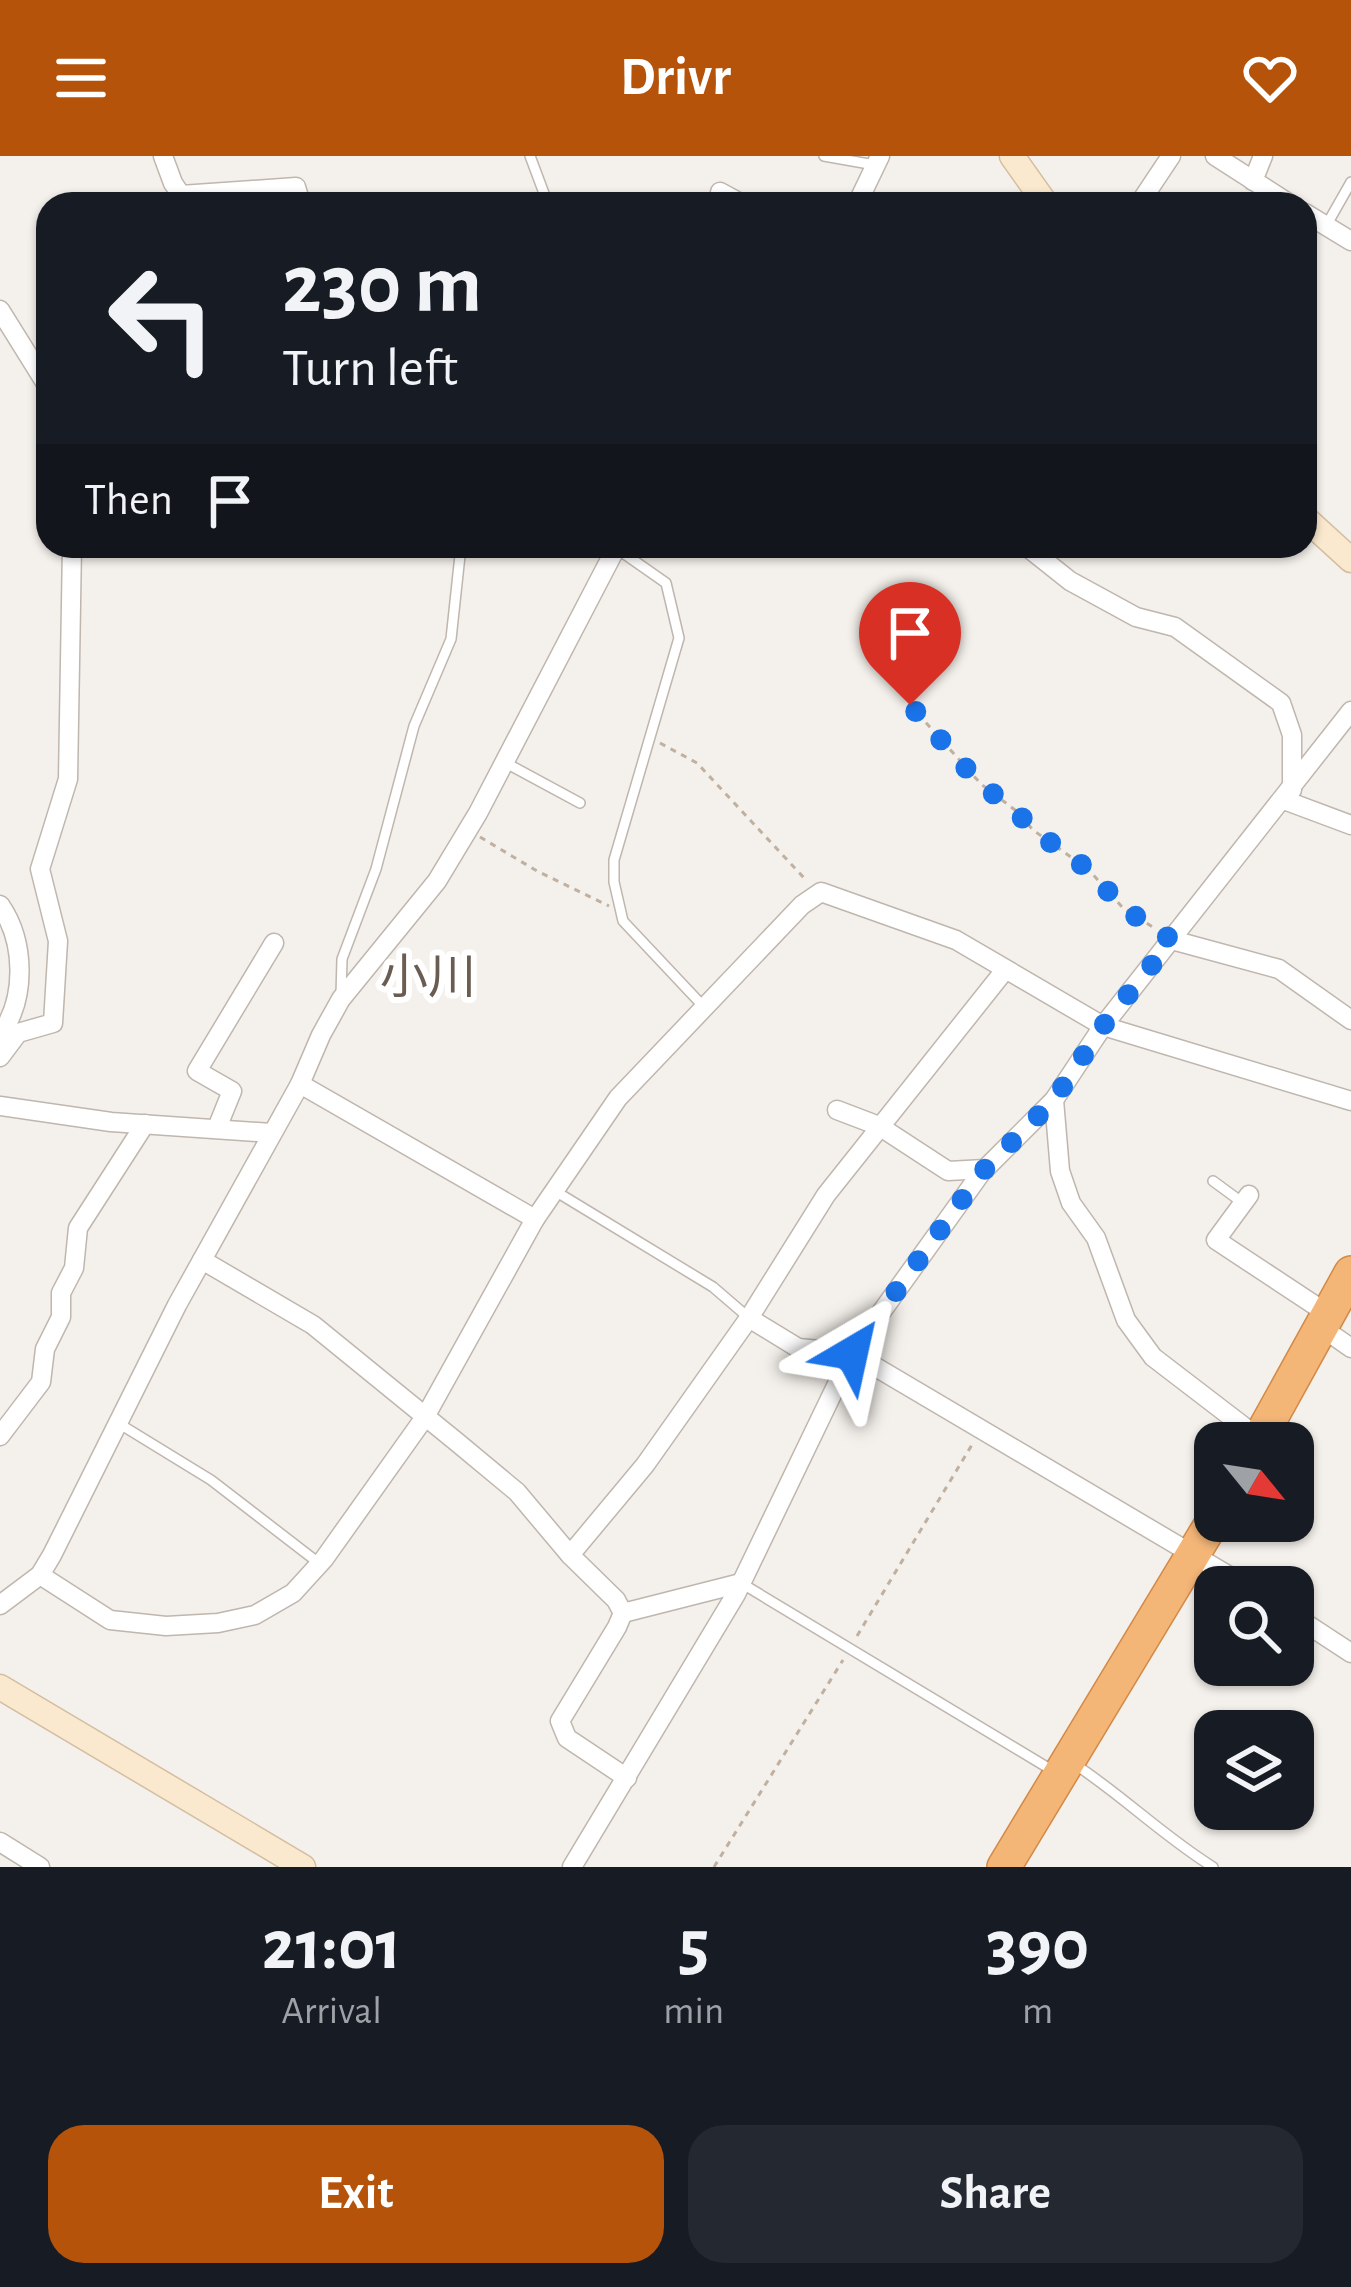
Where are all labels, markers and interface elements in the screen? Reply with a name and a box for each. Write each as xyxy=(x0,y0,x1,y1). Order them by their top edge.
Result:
icon: menu xyxy=(48,45,114,111)
icon: heart xyxy=(1237,45,1303,111)
text: Drivr xyxy=(620,51,731,105)
icon: left xyxy=(84,240,240,396)
text: 230 m xyxy=(282,244,482,328)
text: Turn left xyxy=(282,342,458,396)
icon: arrive xyxy=(197,468,263,534)
text: Then xyxy=(84,478,173,523)
pin xyxy=(859,582,961,705)
icon: arrive xyxy=(877,600,943,666)
district label: 小川 xyxy=(380,953,476,1003)
position arrow xyxy=(789,1290,915,1416)
north arrow xyxy=(1194,1422,1314,1542)
map controls xyxy=(1194,1422,1314,1830)
button: search xyxy=(1194,1566,1314,1686)
button: layers xyxy=(1194,1710,1314,1830)
text: 21:01 xyxy=(262,1910,402,1982)
text: 5 xyxy=(678,1910,709,1982)
text: 390 xyxy=(986,1910,1089,1982)
text: Arrival xyxy=(282,1992,382,2031)
text: min xyxy=(663,1992,724,2031)
text: m xyxy=(1022,1992,1053,2031)
button: Exit xyxy=(48,2125,664,2263)
button: Share xyxy=(688,2125,1303,2263)

